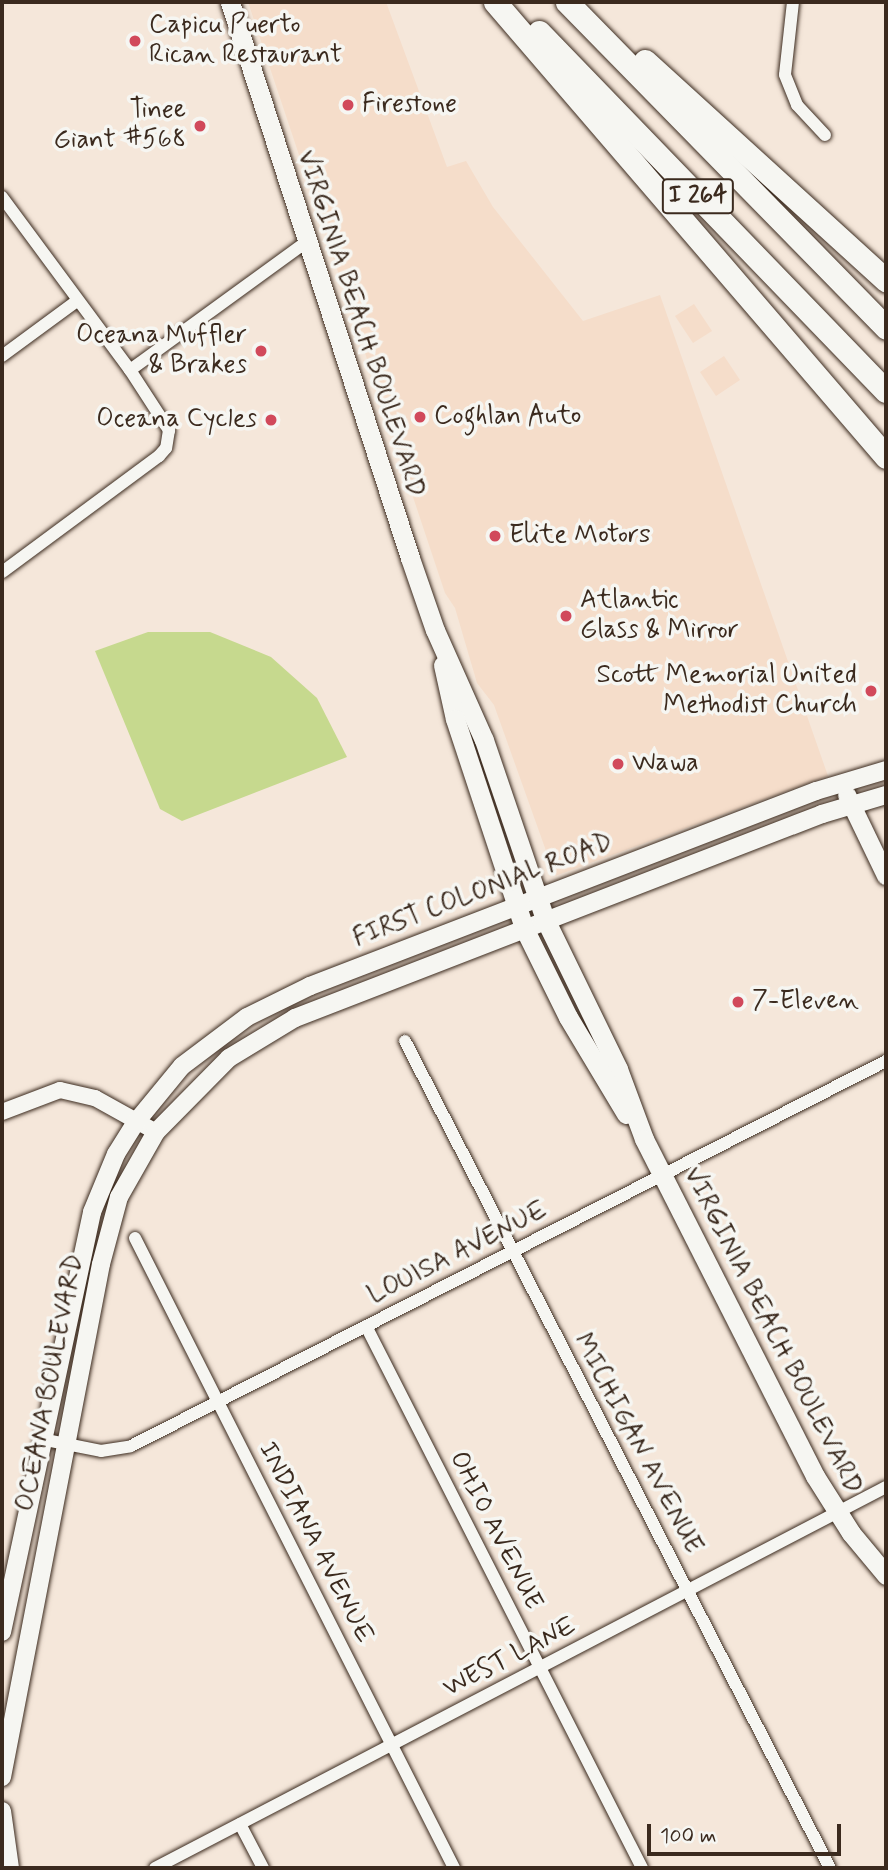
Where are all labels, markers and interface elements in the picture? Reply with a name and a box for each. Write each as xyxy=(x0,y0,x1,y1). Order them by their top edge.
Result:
place label: Capicu Puerto Rican Restaurant xyxy=(149,10,343,72)
marker: Capicu Puerto Rican Restaurant xyxy=(127,33,143,49)
place label: Firestone xyxy=(362,89,457,121)
place label: Tinee Giant #568 xyxy=(53,95,186,156)
marker: Firestone xyxy=(340,97,356,113)
marker: Tinee Giant #568 xyxy=(192,118,208,134)
street label: VIRGINIA BEACH BOULEVARD xyxy=(290,148,430,500)
road number: I 264 xyxy=(661,176,735,216)
place label: Oceana Muffler & Brakes xyxy=(72,320,247,382)
marker: Oceana Muffler & Brakes xyxy=(253,343,269,359)
place label: Coghlan Auto xyxy=(434,401,578,433)
place label: Oceana Cycles xyxy=(94,404,257,436)
marker: Coghlan Auto xyxy=(412,409,428,425)
marker: Oceana Cycles xyxy=(263,412,279,428)
place label: Elite Motors xyxy=(509,520,649,552)
marker: Elite Motors xyxy=(487,528,503,544)
place label: Atlantic Glass & Mirror xyxy=(580,585,739,646)
marker: Atlantic Glass & Mirror xyxy=(558,608,574,624)
place label: Scott Memorial United Methodist Church xyxy=(600,660,857,722)
marker: Scott Memorial United Methodist Church xyxy=(863,683,879,699)
place label: Wawa xyxy=(632,748,699,780)
marker: Wawa xyxy=(610,756,626,772)
street label: FIRST COLONIAL ROAD xyxy=(349,827,617,955)
place label: 7-Eleven xyxy=(752,986,859,1018)
marker: 7-Eleven xyxy=(730,994,746,1010)
street label: VIRGINIA BEACH BOULEVARD xyxy=(677,1164,867,1498)
street label: LOUISA AVENUE xyxy=(363,1196,553,1312)
street label: OCEANA BOULEVARD xyxy=(11,1253,91,1513)
street label: MICHIGAN AVENUE xyxy=(566,1329,708,1559)
street label: INDIANA AVENUE xyxy=(251,1437,379,1649)
street label: OHIO AVENUE xyxy=(442,1447,548,1615)
street label: WEST LANE xyxy=(439,1611,581,1705)
scale bar xyxy=(650,1811,844,1855)
text: 100 m xyxy=(660,1822,716,1850)

